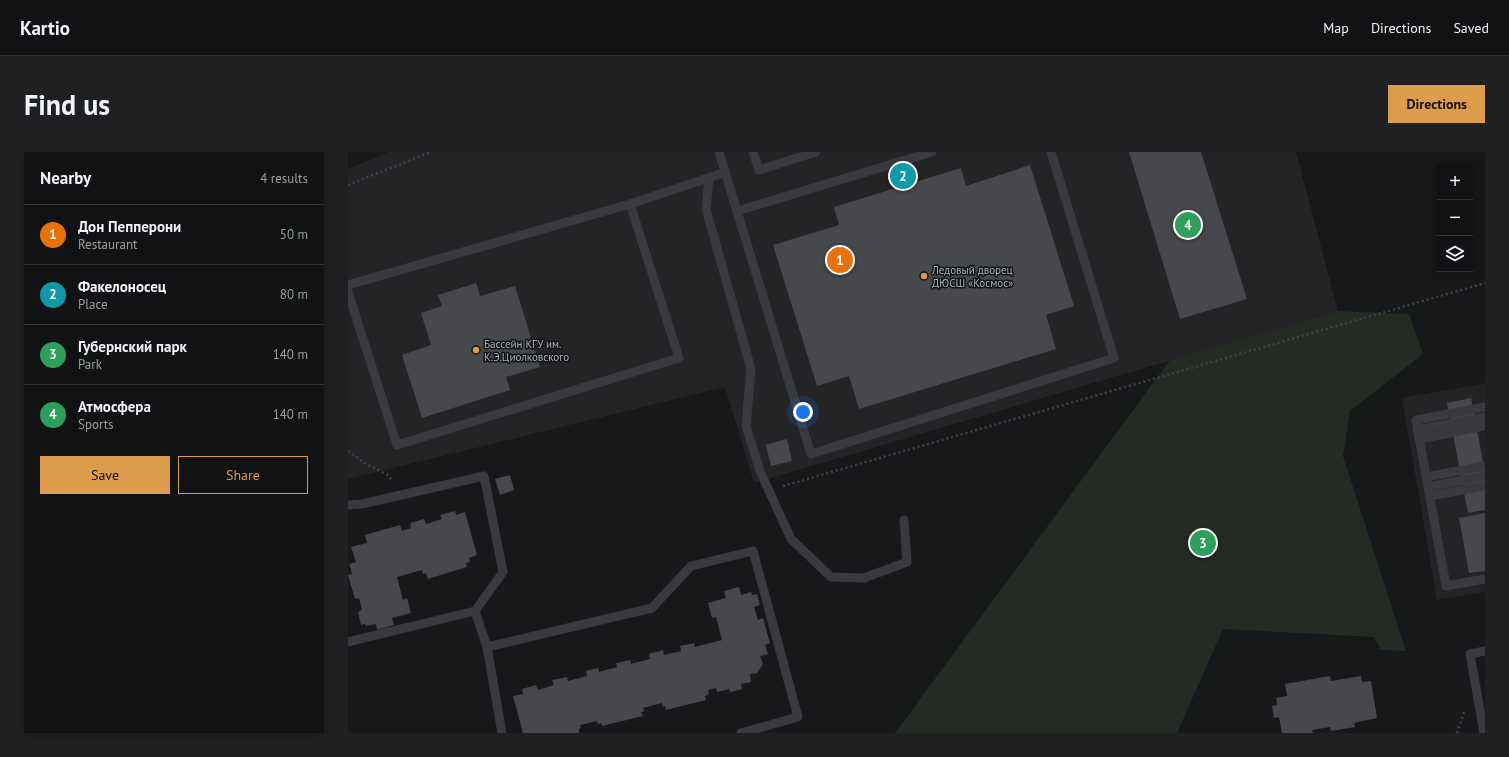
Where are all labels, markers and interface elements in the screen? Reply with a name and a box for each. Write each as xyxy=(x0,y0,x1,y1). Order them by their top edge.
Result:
text: Kartio xyxy=(20,16,70,40)
text: Map xyxy=(1323,19,1349,37)
text: Directions xyxy=(1371,19,1431,37)
text: Saved xyxy=(1453,19,1489,37)
button: Directions xyxy=(1388,85,1485,123)
text: Find us xyxy=(24,86,110,123)
pin: 2 xyxy=(890,161,916,191)
map controls xyxy=(1437,164,1473,272)
button: + xyxy=(1437,164,1473,200)
text: Nearby xyxy=(40,167,91,189)
text: 4 results xyxy=(260,170,308,187)
button: − xyxy=(1437,200,1473,236)
pin: 4 xyxy=(1175,210,1201,240)
text: Дон Пепперони xyxy=(78,217,181,236)
text: 1 xyxy=(49,226,57,243)
text: 50 m xyxy=(280,226,308,243)
text: Restaurant xyxy=(78,236,137,253)
button: layers xyxy=(1437,236,1473,272)
pin: 1 xyxy=(827,245,853,275)
place label: Ледовый дворец ДЮСШ «Космос» xyxy=(931,263,1013,290)
marker: Ледовый дворец ДЮСШ «Космос» xyxy=(919,271,929,281)
text: Факелоносец xyxy=(78,277,166,296)
text: 2 xyxy=(49,286,57,303)
text: 80 m xyxy=(280,286,308,303)
text: Place xyxy=(78,296,108,313)
text: Губернский парк xyxy=(78,337,187,356)
place label: Бассейн КГУ им. К.Э.Циолковского xyxy=(484,337,569,364)
marker: Бассейн КГУ им. К.Э.Циолковского xyxy=(471,345,481,355)
text: 3 xyxy=(49,346,57,363)
text: 140 m xyxy=(273,346,308,363)
text: Park xyxy=(78,356,102,373)
text: Атмосфера xyxy=(78,397,151,416)
your location xyxy=(793,402,813,422)
text: 4 xyxy=(49,406,57,423)
text: 140 m xyxy=(273,406,308,423)
text: Sports xyxy=(78,416,114,433)
button: Save xyxy=(40,456,170,494)
button: Share xyxy=(178,456,308,494)
pin: 3 xyxy=(1190,528,1216,558)

